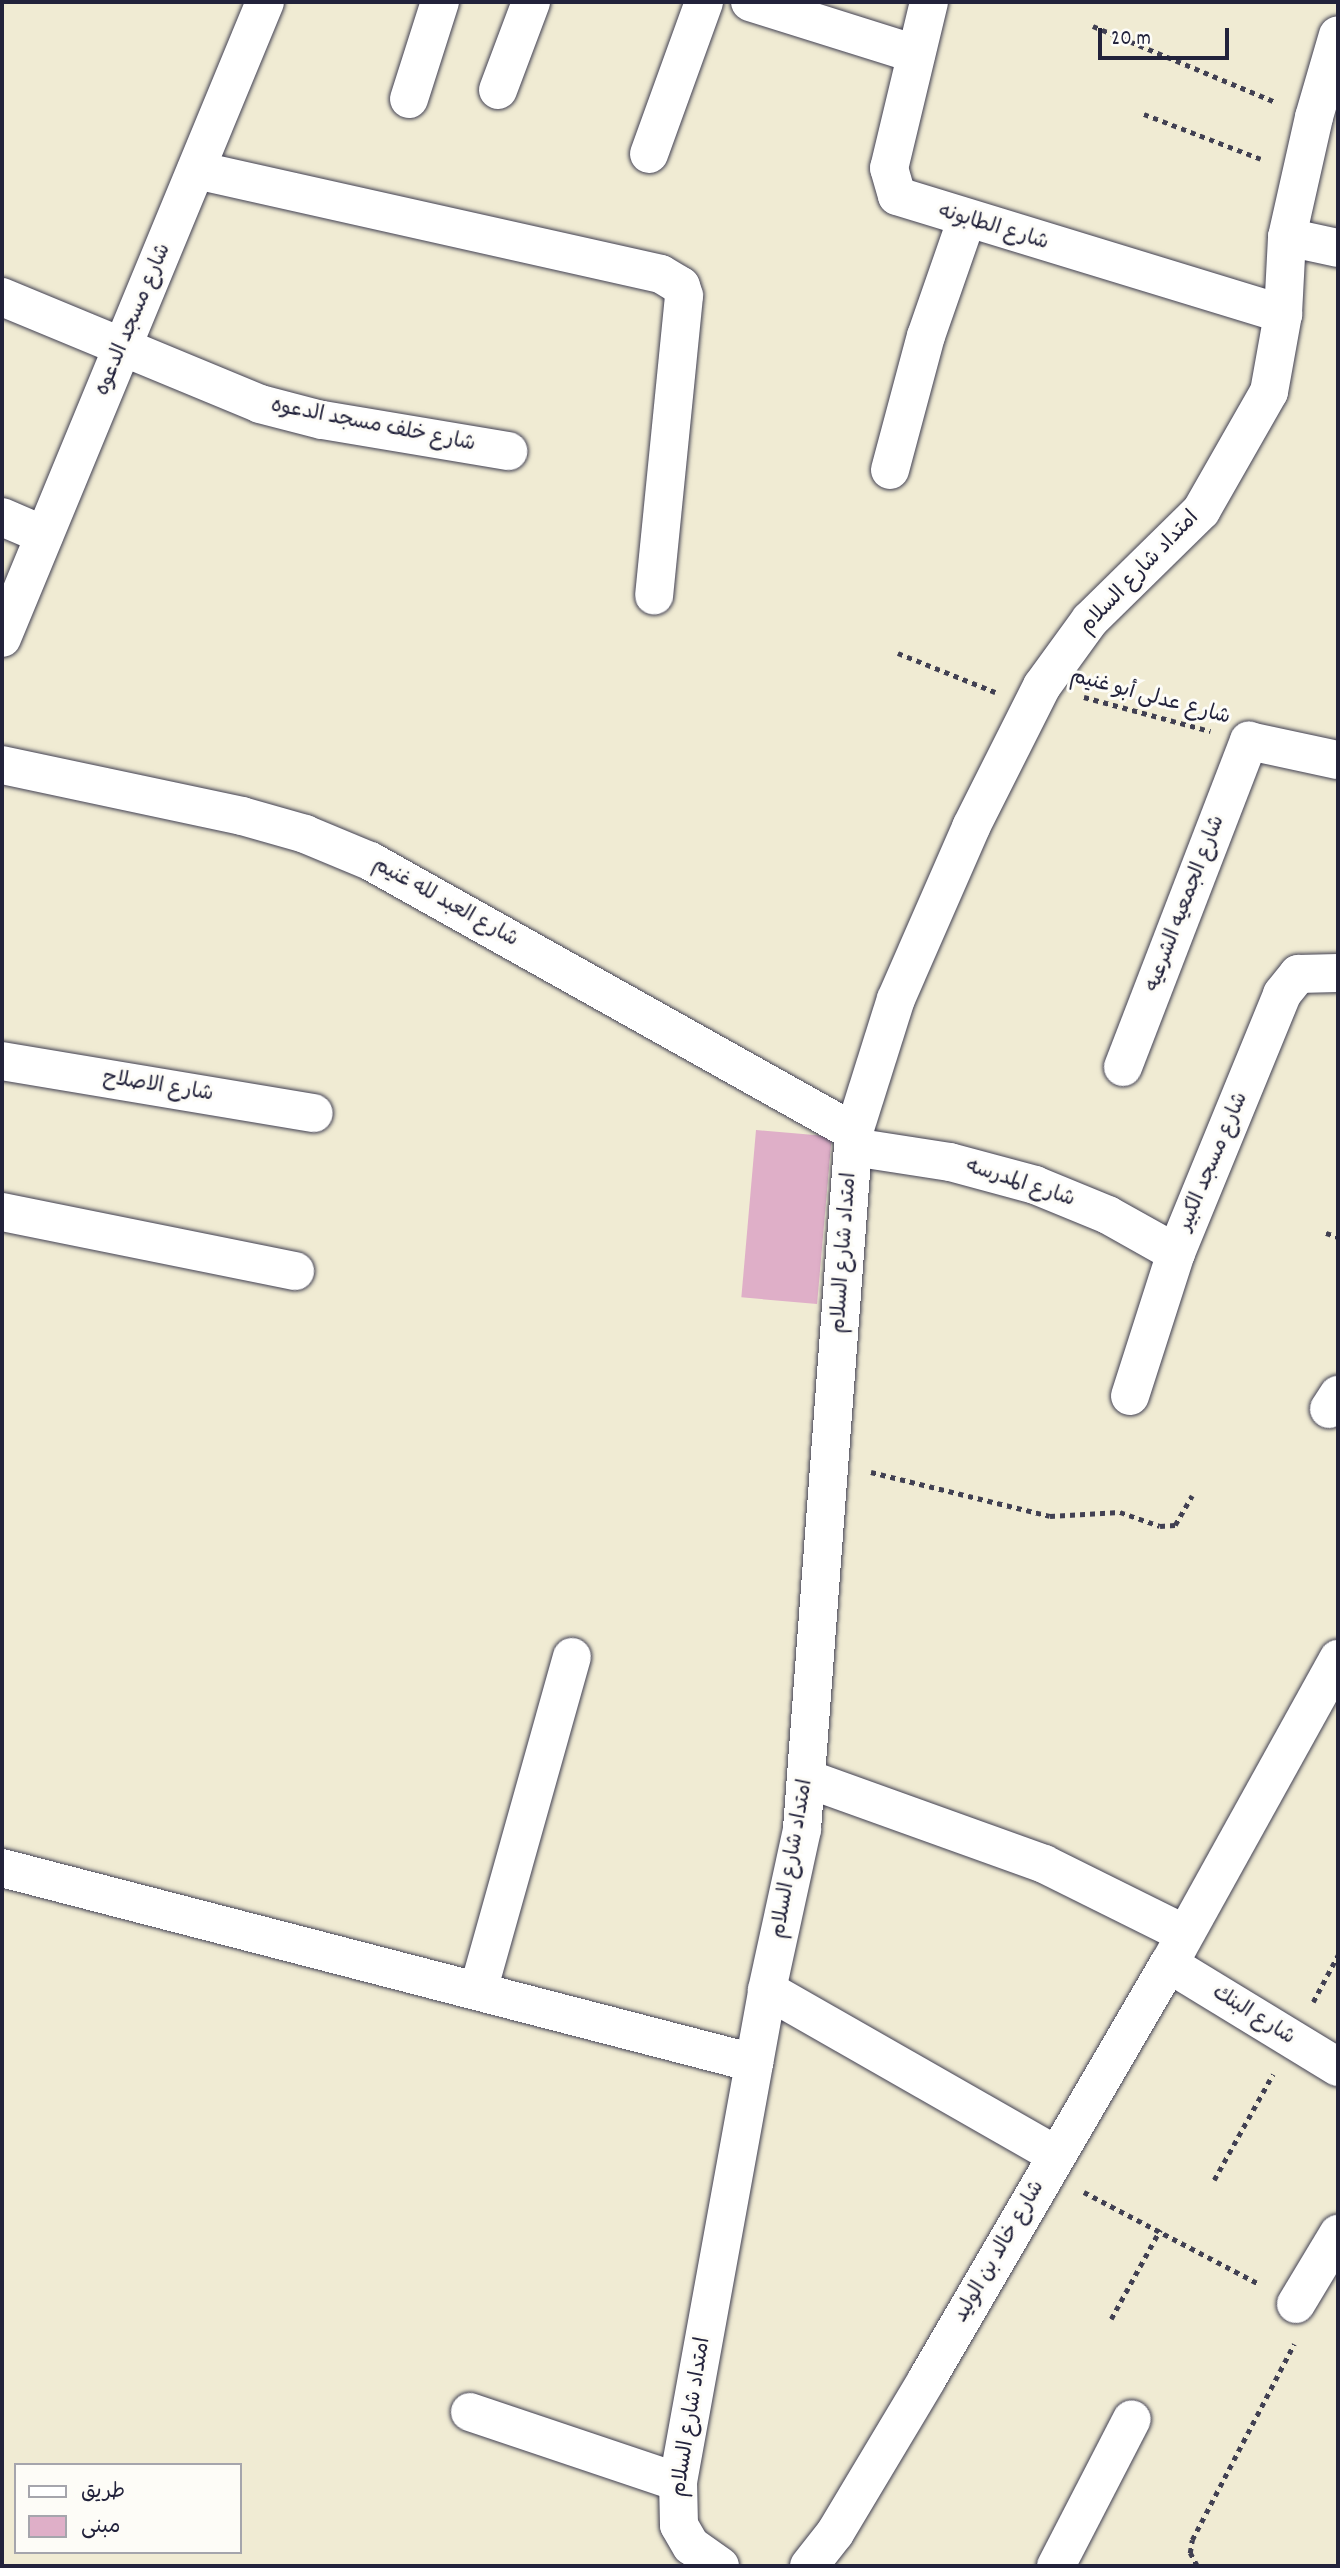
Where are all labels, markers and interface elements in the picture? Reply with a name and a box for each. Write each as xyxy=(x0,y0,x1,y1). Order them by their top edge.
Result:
scale bar xyxy=(1102,14,1233,58)
text: 20 m xyxy=(1111,25,1151,55)
street label: شارع الطابونه xyxy=(935,199,1051,257)
street label: شارع مسجد الدعوه xyxy=(91,240,177,400)
street label: شارع خلف مسجد الدعوه xyxy=(269,394,477,458)
street label: امتداد شارع السلام xyxy=(1075,506,1205,640)
street label: شارع عدلى أبو غنيم xyxy=(1067,665,1233,731)
street label: شارع الجمعيه الشرعيه xyxy=(1141,812,1231,996)
street label: شارع العبد لله غنيم xyxy=(368,853,522,953)
street label: شارع الاصلاح xyxy=(101,1066,215,1108)
street label: شارع مسجد الكبير xyxy=(1174,1089,1254,1235)
street label: شارع المدرسه xyxy=(962,1155,1078,1213)
street label: امتداد شارع السلام xyxy=(827,1172,863,1334)
street label: امتداد شارع السلام xyxy=(767,1778,819,1940)
street label: شارع البنك xyxy=(1207,1981,1299,2051)
street label: شارع خالد بن الوليد xyxy=(949,2177,1051,2327)
street label: امتداد شارع السلام xyxy=(667,2335,717,2499)
legend xyxy=(14,2463,242,2554)
text: طريق xyxy=(81,2478,125,2508)
text: مبنى xyxy=(81,2513,120,2543)

